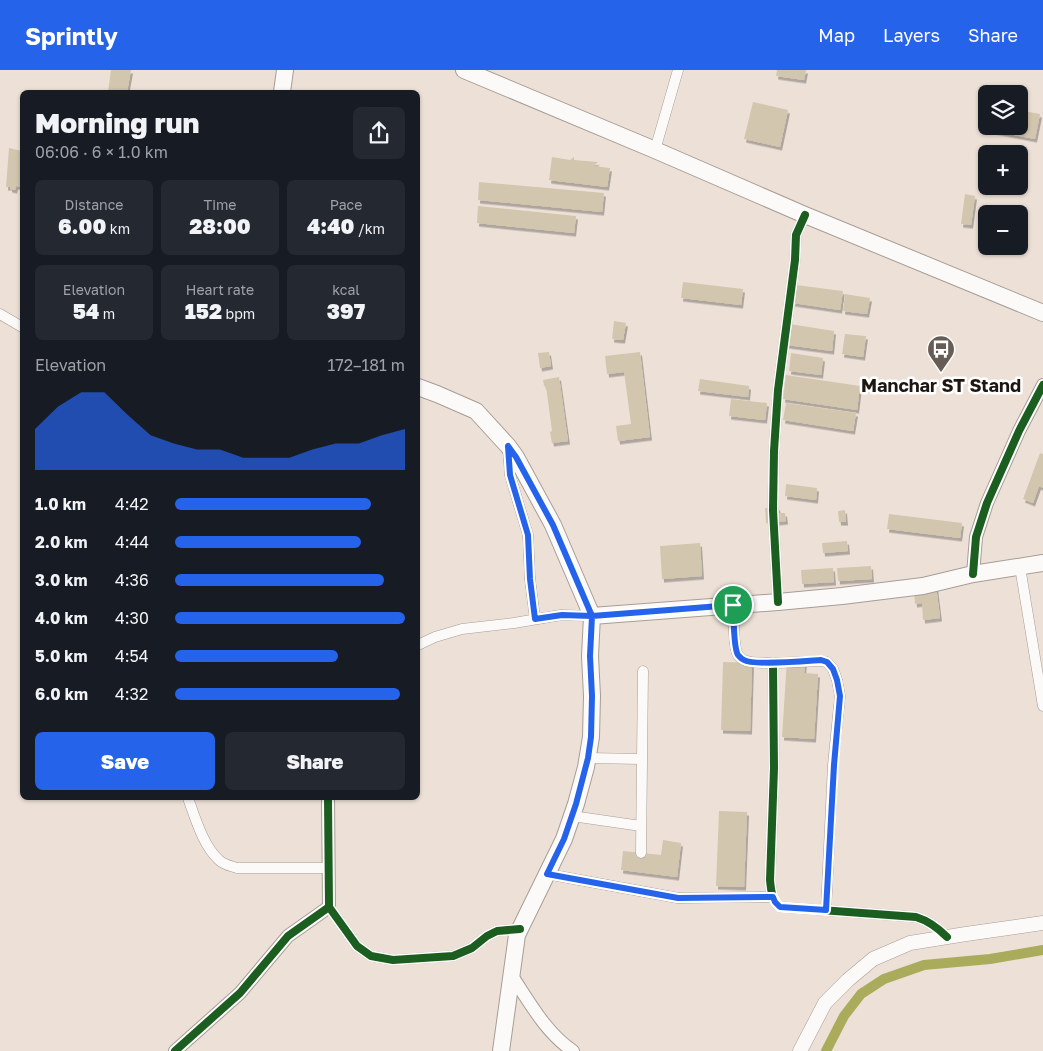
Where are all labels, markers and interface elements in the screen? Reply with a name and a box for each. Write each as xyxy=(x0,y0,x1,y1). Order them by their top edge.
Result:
text: Sprintly xyxy=(25,21,118,50)
text: Map xyxy=(818,24,855,46)
text: Layers xyxy=(883,24,940,46)
text: Share xyxy=(968,24,1018,46)
map controls xyxy=(978,85,1028,255)
button: layers xyxy=(978,85,1028,135)
text: Morning run xyxy=(35,106,199,139)
button: share xyxy=(353,107,405,159)
text: 06:06 · 6 × 1.0 km xyxy=(35,142,168,162)
button: + xyxy=(978,145,1028,195)
text: Distance xyxy=(65,196,123,213)
text: Time xyxy=(204,196,236,213)
text: Pace xyxy=(330,196,362,213)
button: − xyxy=(978,205,1028,255)
text: 6.00 xyxy=(58,213,106,239)
text: 28:00 xyxy=(189,213,251,239)
text: 4:40 xyxy=(307,213,354,239)
text: km xyxy=(106,220,130,237)
text: /km xyxy=(354,220,385,237)
text: Elevation xyxy=(63,281,125,298)
text: Heart rate xyxy=(186,281,254,298)
text: kcal xyxy=(332,281,360,298)
text: 54 xyxy=(73,298,99,324)
text: 152 xyxy=(185,298,222,324)
text: 397 xyxy=(327,298,365,324)
text: m xyxy=(99,305,115,322)
text: bpm xyxy=(222,305,255,322)
bus stop icon: Manchar ST Stand xyxy=(926,334,956,373)
text: Elevation xyxy=(35,355,106,375)
text: 172–181 m xyxy=(328,355,405,375)
place label: Manchar ST Stand xyxy=(861,374,1021,396)
text: 1.0 km xyxy=(35,494,86,514)
text: 4:42 xyxy=(115,494,149,514)
text: 2.0 km xyxy=(35,532,88,552)
text: 4:44 xyxy=(115,532,149,552)
text: 3.0 km xyxy=(35,570,88,590)
text: 4:36 xyxy=(115,570,149,590)
pin xyxy=(712,584,754,626)
icon: arrive xyxy=(719,591,747,619)
text: 4.0 km xyxy=(35,608,88,628)
text: 4:30 xyxy=(115,608,149,628)
text: 5.0 km xyxy=(35,646,88,666)
text: 4:54 xyxy=(115,646,149,666)
text: 6.0 km xyxy=(35,684,88,704)
text: 4:32 xyxy=(115,684,148,704)
button: Save xyxy=(35,732,215,790)
button: Share xyxy=(225,732,405,790)

